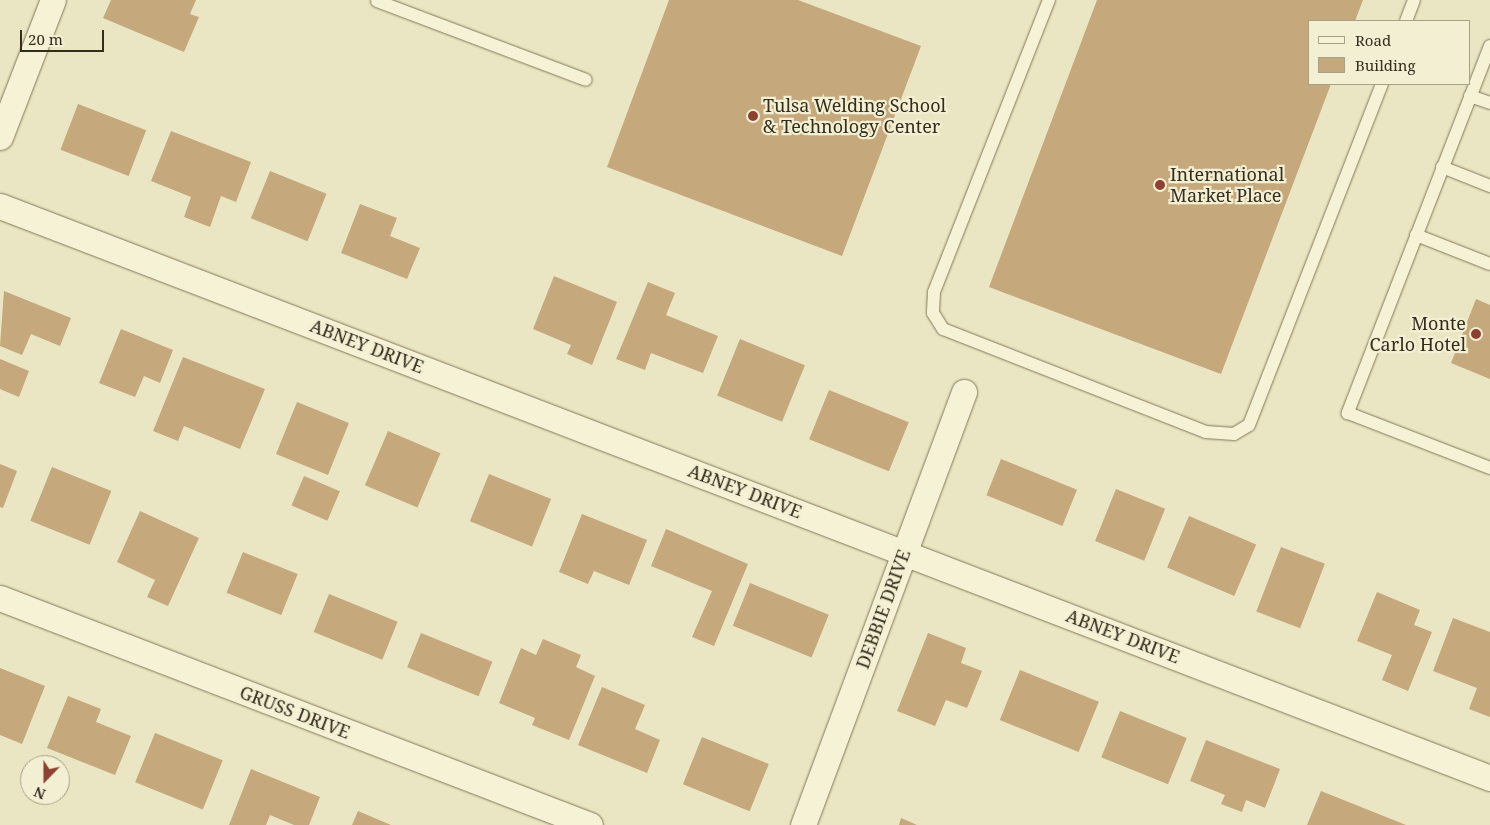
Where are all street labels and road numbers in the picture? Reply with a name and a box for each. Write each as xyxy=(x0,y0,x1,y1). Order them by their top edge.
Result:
street label: ABNEY DRIVE xyxy=(307,314,427,378)
street label: ABNEY DRIVE xyxy=(685,459,805,523)
street label: DEBBIE DRIVE xyxy=(851,546,915,672)
street label: ABNEY DRIVE xyxy=(1063,604,1183,668)
street label: GRUSS DRIVE xyxy=(237,681,353,743)

